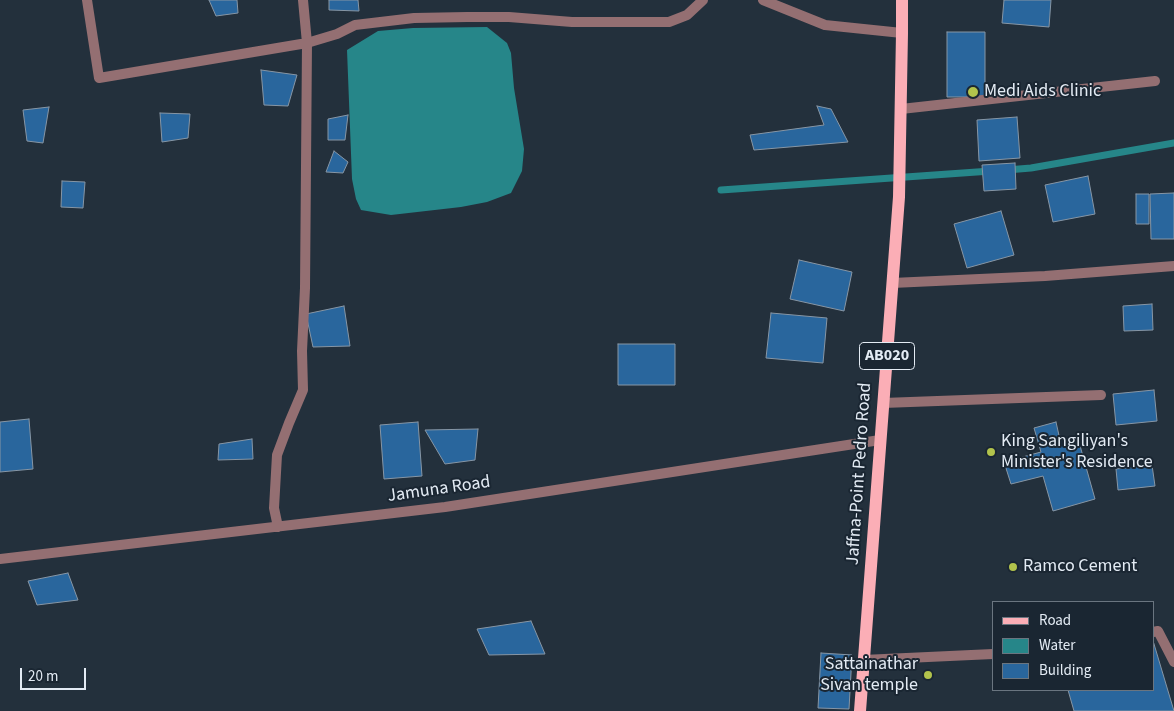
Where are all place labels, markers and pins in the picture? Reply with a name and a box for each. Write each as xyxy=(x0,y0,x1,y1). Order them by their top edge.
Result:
place label: Medi Aids Clinic xyxy=(984,81,1101,103)
marker: Medi Aids Clinic xyxy=(966,85,980,99)
place label: King Sangiliyan's Minister's Residence xyxy=(1001,431,1153,474)
marker: King Sangiliyan's Minister's Residence xyxy=(985,446,997,458)
place label: Ramco Cement xyxy=(1023,556,1137,578)
marker: Ramco Cement xyxy=(1007,561,1019,573)
place label: Sattainathar Sivan temple xyxy=(820,654,918,696)
marker: Sattainathar Sivan temple xyxy=(922,669,934,681)

